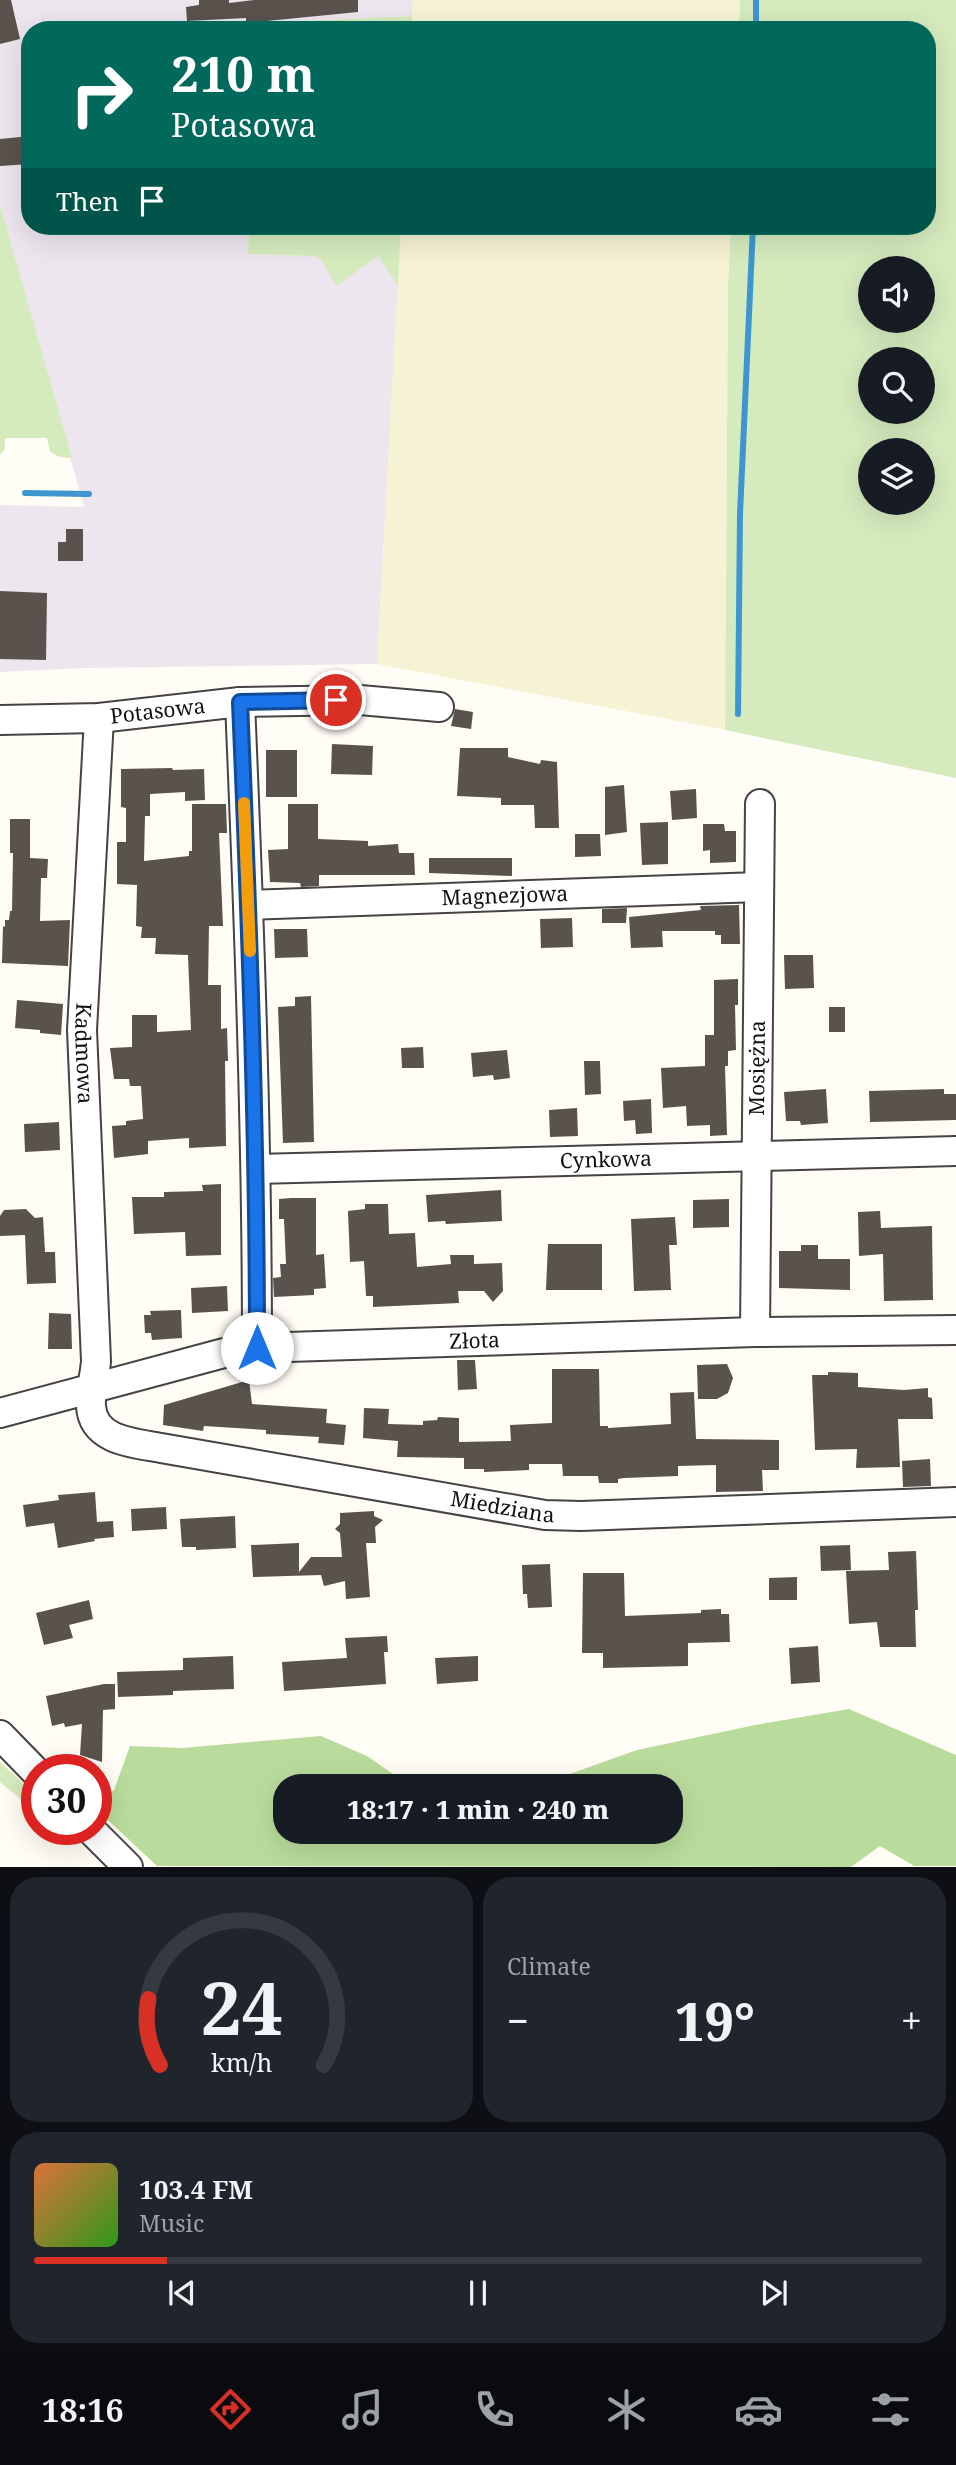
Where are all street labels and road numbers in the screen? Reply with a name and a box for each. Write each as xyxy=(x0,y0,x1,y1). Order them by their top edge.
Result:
street label: Potasowa xyxy=(108,691,207,730)
street label: Magnezjowa xyxy=(441,879,569,911)
street label: Kadmowa xyxy=(69,1002,100,1105)
street label: Mosiężna xyxy=(742,1020,771,1116)
street label: Cynkowa xyxy=(559,1144,652,1174)
street label: Złota xyxy=(449,1325,500,1355)
street label: Miedziana xyxy=(448,1484,555,1528)

